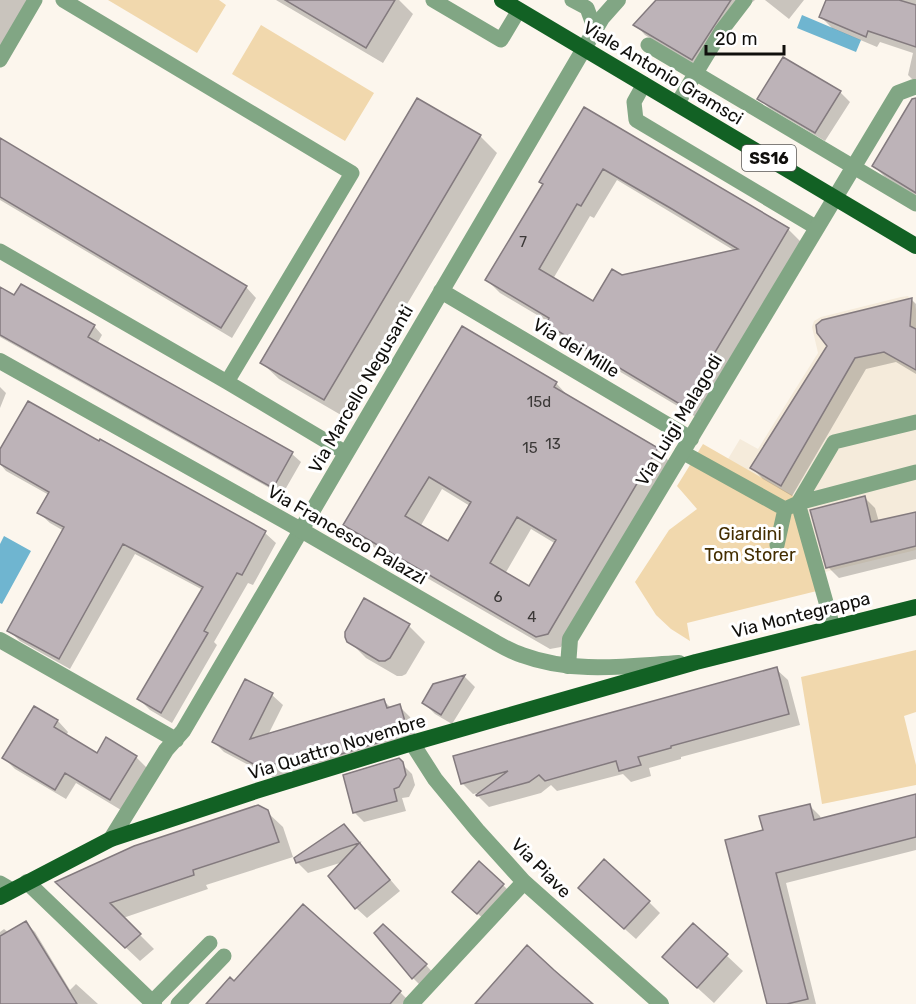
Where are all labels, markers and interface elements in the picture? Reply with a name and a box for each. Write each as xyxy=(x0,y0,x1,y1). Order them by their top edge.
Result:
street label: Viale Antonio Gramsci xyxy=(579,16,747,130)
scale bar xyxy=(706,18,784,56)
text: 20 m xyxy=(715,28,757,50)
road number: SS16 xyxy=(742,145,796,171)
house number: 7 xyxy=(519,233,527,251)
street label: Via Marcello Negusanti xyxy=(304,301,418,477)
street label: Via dei Mille xyxy=(529,313,623,383)
street label: Via Luigi Malagodi xyxy=(631,350,727,490)
house number: 15d xyxy=(527,393,551,411)
house number: 13 xyxy=(545,435,561,453)
house number: 15 xyxy=(522,439,538,457)
street label: Via Francesco Palazzi xyxy=(263,480,431,590)
park label: Giardini Tom Storer xyxy=(704,523,796,566)
street label: Via Montegrappa xyxy=(730,587,872,643)
house number: 6 xyxy=(493,588,503,606)
house number: 4 xyxy=(527,608,537,626)
street label: Via Quattro Novembre xyxy=(246,710,428,784)
street label: Via Piave xyxy=(506,833,576,903)

